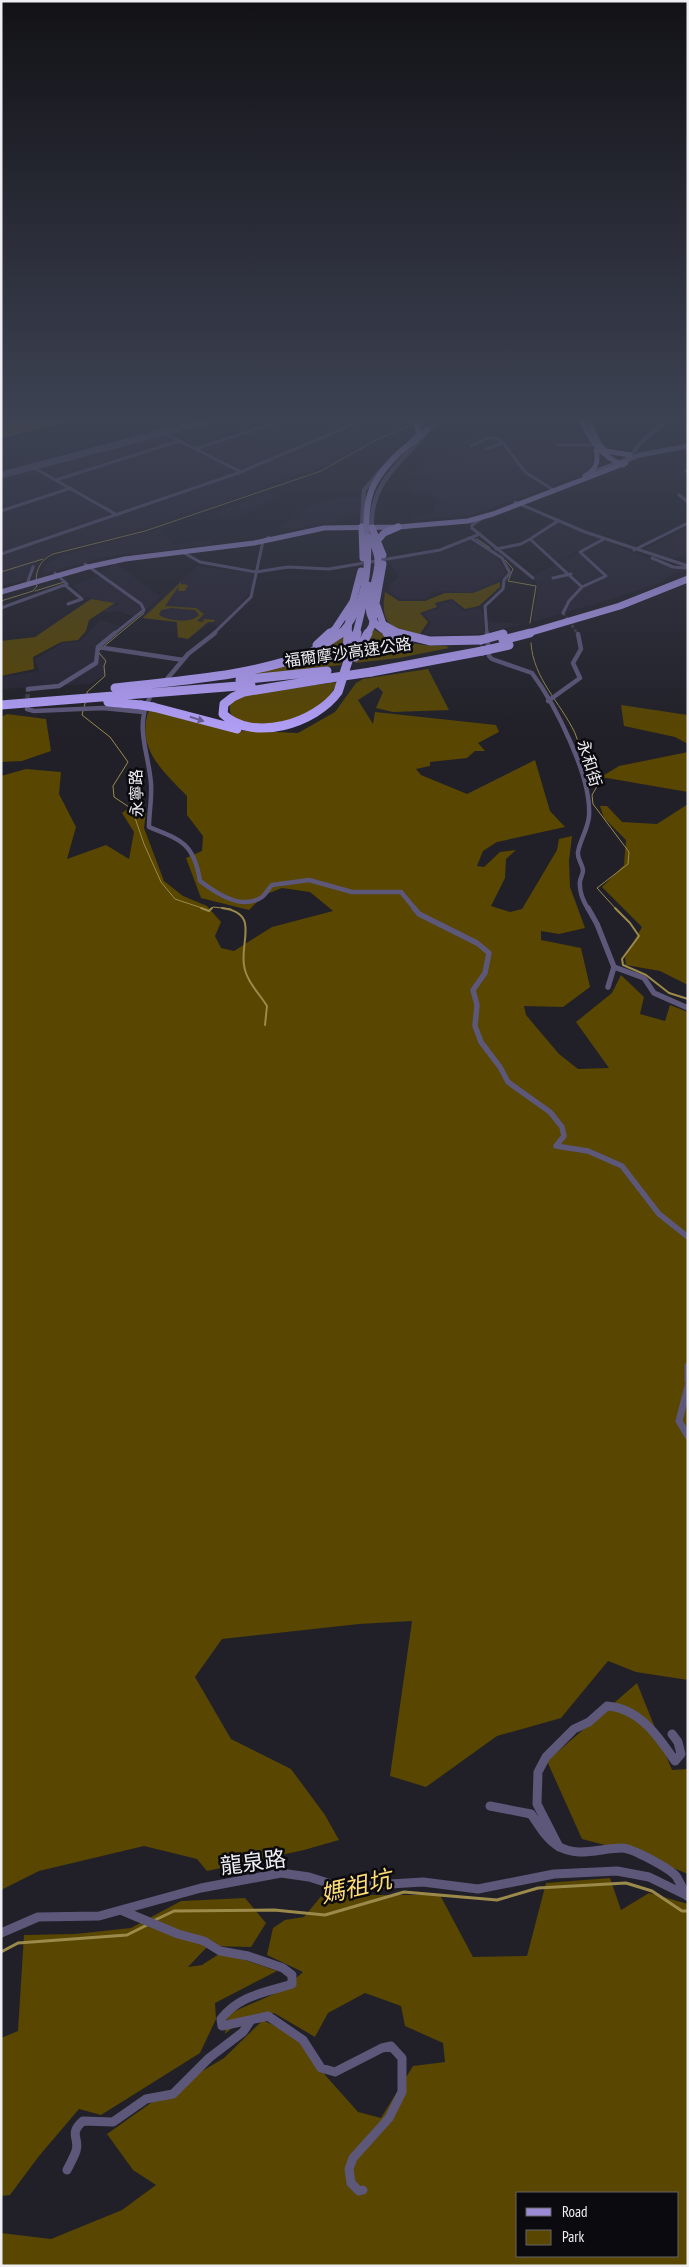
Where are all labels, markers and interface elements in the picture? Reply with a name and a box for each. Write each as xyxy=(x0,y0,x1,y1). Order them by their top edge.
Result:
street label: 福爾摩沙高速公路 xyxy=(283,633,413,671)
one-way arrow xyxy=(190,716,205,724)
street label: 永和街 xyxy=(573,737,607,789)
street label: 永寧路 xyxy=(126,769,146,817)
street label: 龍泉路 xyxy=(219,1844,287,1880)
water label: 媽祖坑 xyxy=(317,1863,397,1910)
legend xyxy=(516,2192,679,2257)
text: Road xyxy=(562,2202,588,2221)
text: Park xyxy=(562,2227,584,2246)

